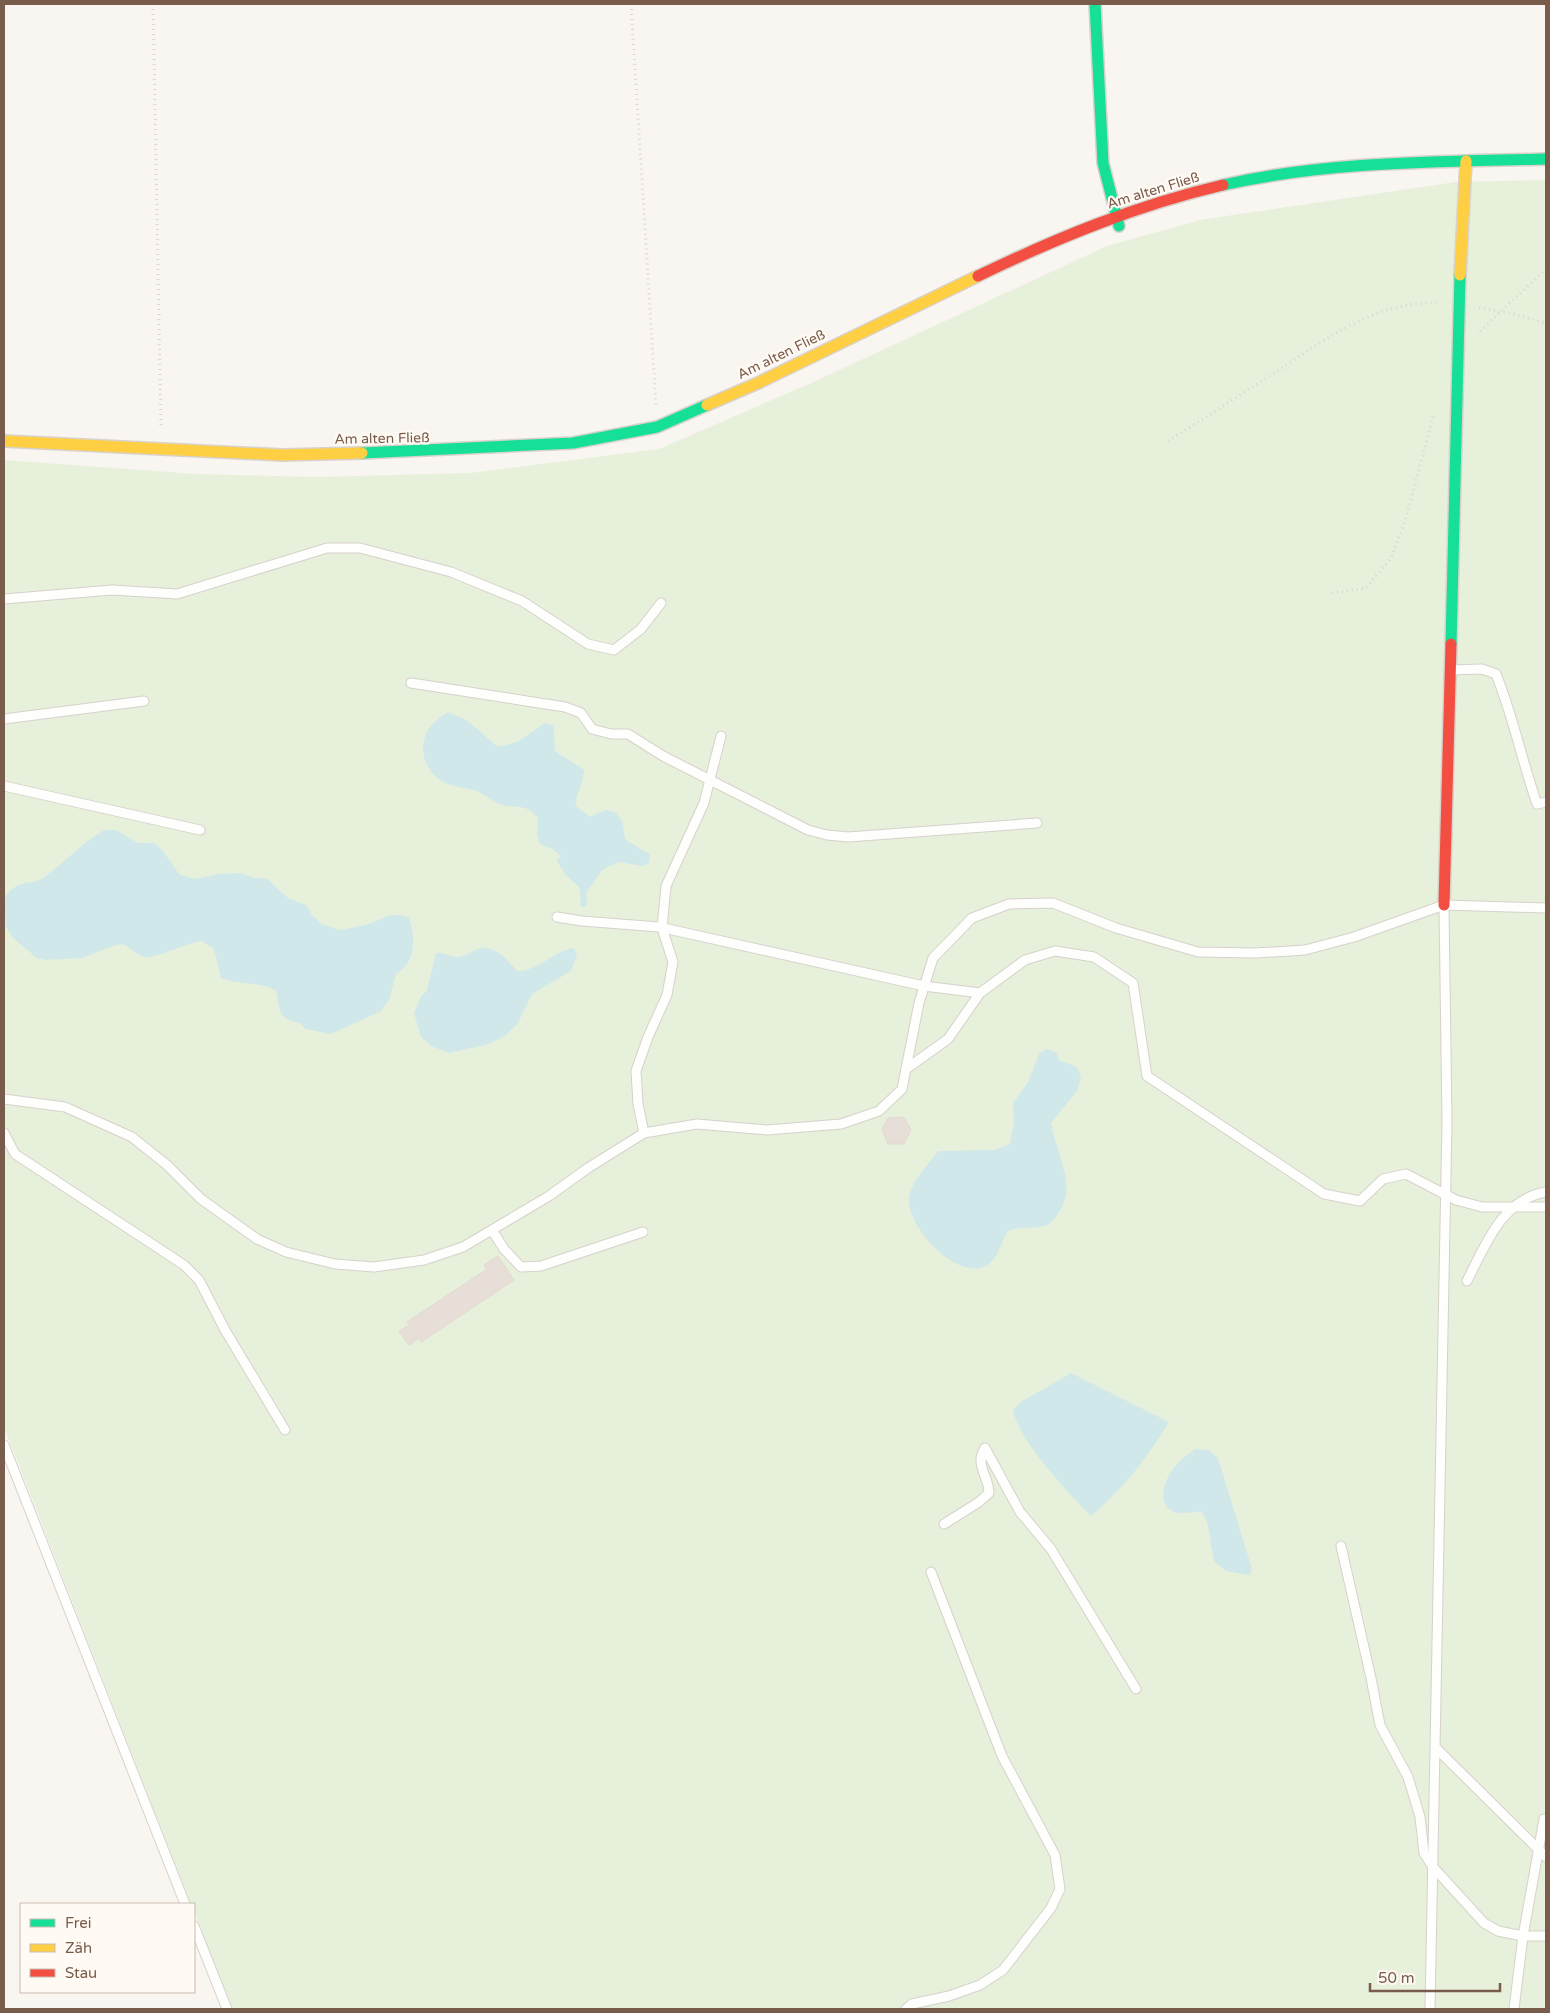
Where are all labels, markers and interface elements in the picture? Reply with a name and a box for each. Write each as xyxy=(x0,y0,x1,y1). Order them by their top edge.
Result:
street label: Am alten Fließ xyxy=(1105,168,1201,213)
street label: Am alten Fließ xyxy=(735,326,828,383)
street label: Am alten Fließ xyxy=(334,429,430,448)
legend xyxy=(20,1903,195,1993)
text: Frei xyxy=(65,1914,91,1932)
text: Zäh xyxy=(65,1939,92,1957)
scale bar xyxy=(1370,1960,1500,1992)
text: Stau xyxy=(65,1964,97,1982)
text: 50 m xyxy=(1378,1969,1415,1987)

